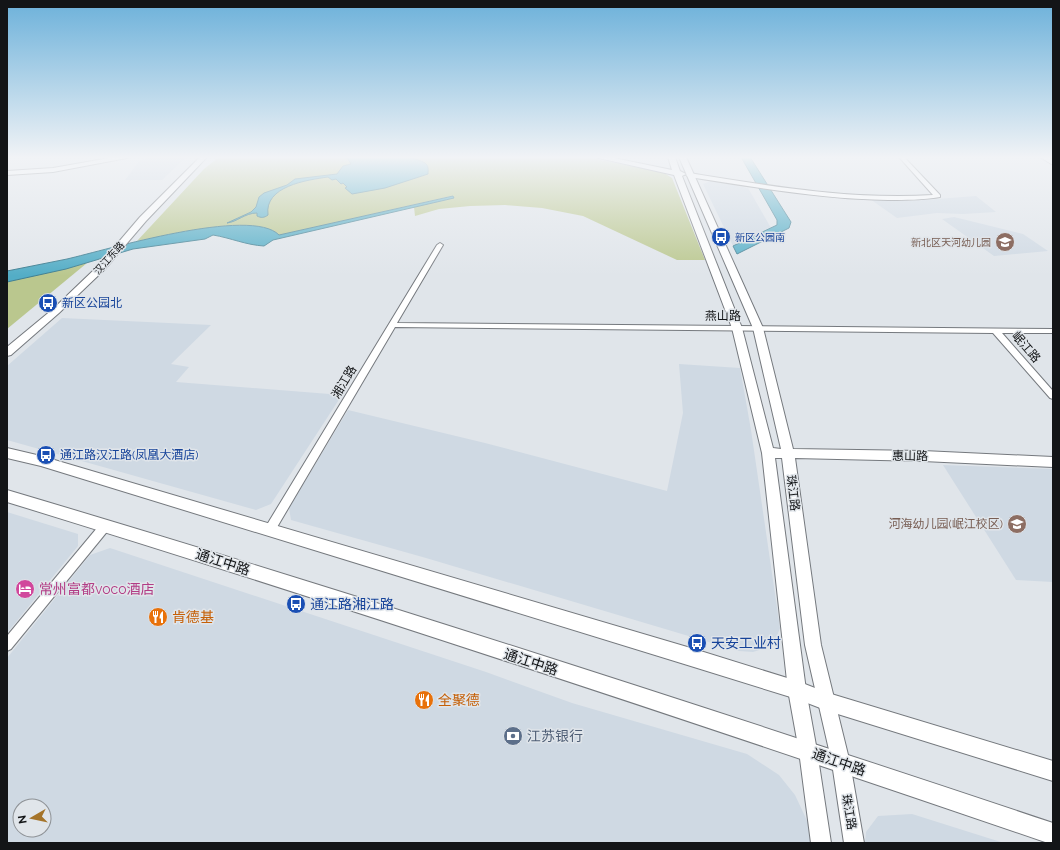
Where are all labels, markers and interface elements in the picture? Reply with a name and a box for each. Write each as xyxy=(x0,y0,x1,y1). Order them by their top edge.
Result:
bus stop icon: 新区公园南 xyxy=(710,226,732,248)
school or university icon: 新北区天河幼儿园 xyxy=(994,231,1016,253)
place label: 新区公园南 xyxy=(735,232,785,243)
place label: 新北区天河幼儿园 xyxy=(911,237,991,248)
street label: 汉江东路 xyxy=(92,239,126,277)
bus stop icon: 新区公园北 xyxy=(37,292,59,314)
place label: 新区公园北 xyxy=(62,296,122,310)
street label: 燕山路 xyxy=(705,309,741,323)
street label: 岷江路 xyxy=(1009,329,1043,365)
street label: 湘江路 xyxy=(329,363,359,401)
bus stop icon: 通江路汉江路(凤凰大酒店) xyxy=(35,444,57,466)
place label: 通江路汉江路(凤凰大酒店) xyxy=(60,448,198,462)
street label: 惠山路 xyxy=(892,449,928,463)
street label: 珠江路 xyxy=(784,474,802,512)
school or university icon: 河海幼儿园(岷江校区) xyxy=(1006,513,1028,535)
place label: 河海幼儿园(岷江校区) xyxy=(889,517,1003,531)
street label: 通江中路 xyxy=(194,546,252,578)
hotel icon: 常州富都voco酒店 xyxy=(14,578,36,600)
place label: 常州富都voco酒店 xyxy=(39,581,155,597)
bus stop icon: 通江路湘江路 xyxy=(285,593,307,615)
place label: 通江路湘江路 xyxy=(310,596,394,612)
restaurant icon: 肯德基 xyxy=(147,606,169,628)
place label: 肯德基 xyxy=(172,609,214,625)
bus stop icon: 天安工业村 xyxy=(686,632,708,654)
place label: 天安工业村 xyxy=(711,635,781,651)
street label: 通江中路 xyxy=(502,646,560,678)
restaurant icon: 全聚德 xyxy=(413,689,435,711)
place label: 全聚德 xyxy=(438,692,480,708)
bank icon: 江苏银行 xyxy=(502,725,524,747)
place label: 江苏银行 xyxy=(527,728,583,744)
street label: 通江中路 xyxy=(810,745,868,779)
street label: 珠江路 xyxy=(839,793,859,831)
north arrow xyxy=(12,798,52,838)
text: N xyxy=(16,814,30,825)

